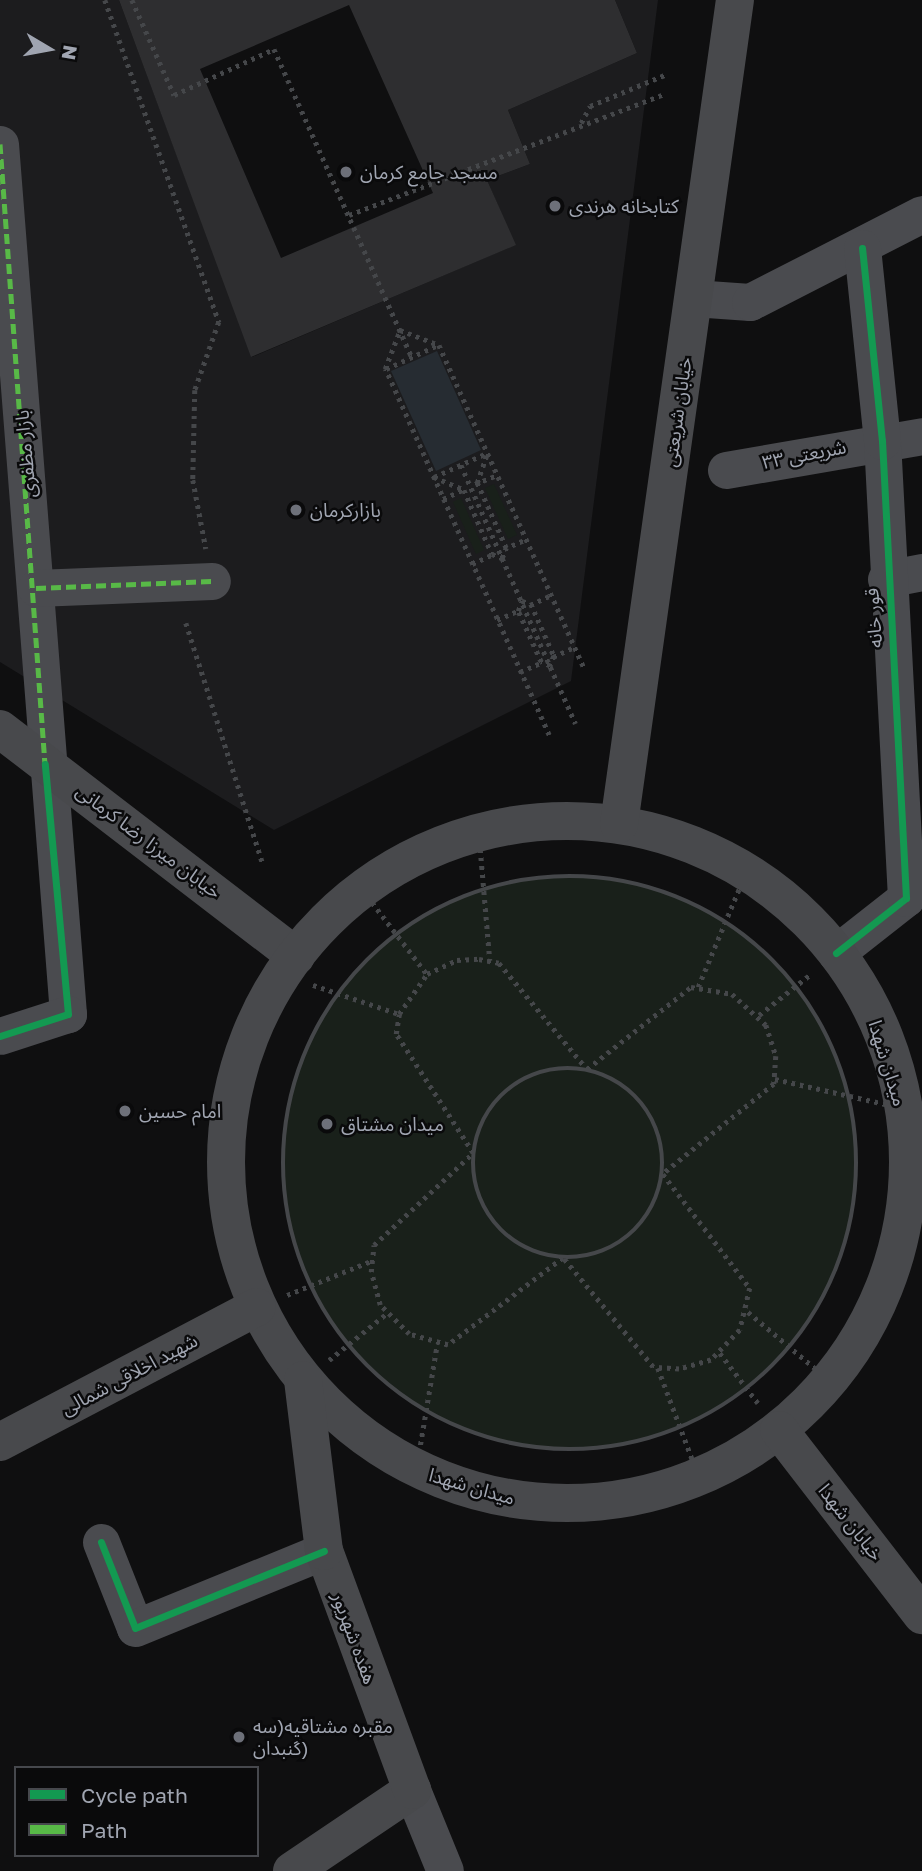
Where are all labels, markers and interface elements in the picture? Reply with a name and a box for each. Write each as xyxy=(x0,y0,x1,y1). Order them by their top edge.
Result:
north arrow xyxy=(14,14,84,84)
text: N xyxy=(58,44,83,62)
place label: مسجد جامع کرمان xyxy=(360,161,498,183)
marker: مسجد جامع کرمان xyxy=(338,164,354,180)
place label: کتابخانه هرندی xyxy=(569,195,679,217)
marker: کتابخانه هرندی xyxy=(547,198,563,214)
street label: خیابان شریعتی xyxy=(658,356,696,468)
street label: بازار مظفری xyxy=(10,409,40,499)
street label: شریعتی ۳۳ xyxy=(760,435,848,473)
place label: بازارکرمان xyxy=(310,499,381,521)
marker: بازارکرمان xyxy=(288,502,304,518)
street label: قور خانه xyxy=(860,587,886,649)
street label: خیابان میرزا رضا کرمانی xyxy=(72,779,226,903)
street label: میدان شهدا xyxy=(864,1017,912,1109)
place label: امام حسین xyxy=(139,1100,221,1122)
marker: امام حسین xyxy=(117,1103,133,1119)
place label: ميدان مشتاق xyxy=(341,1113,444,1135)
marker: ميدان مشتاق xyxy=(319,1116,335,1132)
street label: شهید اخلاقی شمالی xyxy=(57,1328,201,1420)
street label: میدان شهدا xyxy=(426,1463,518,1509)
street label: خیابان شهدا xyxy=(814,1479,888,1565)
street label: هفده شهریور xyxy=(328,1589,382,1687)
place label: مقبره مشتاقیه(سه گنبدان) xyxy=(253,1715,393,1759)
marker: مقبره مشتاقیه(سه گنبدان) xyxy=(231,1729,247,1745)
legend xyxy=(14,1766,259,1857)
text: Cycle path xyxy=(81,1782,188,1808)
text: Path xyxy=(81,1817,128,1843)

